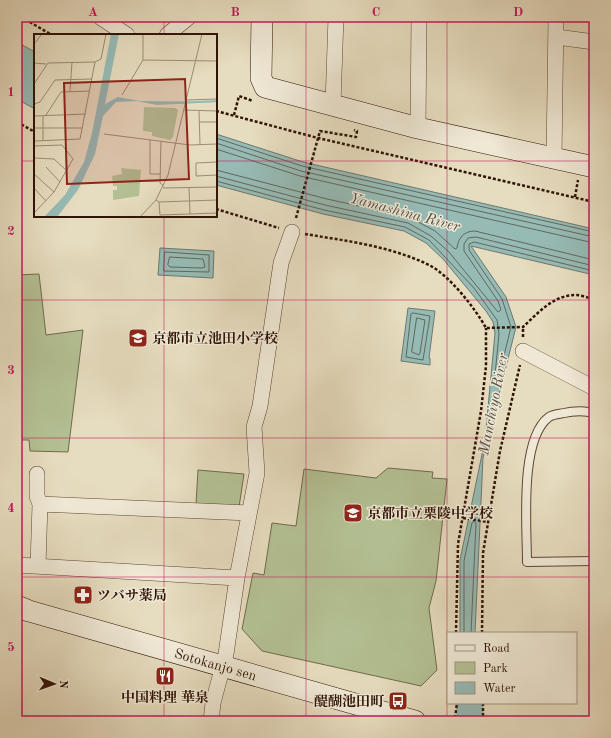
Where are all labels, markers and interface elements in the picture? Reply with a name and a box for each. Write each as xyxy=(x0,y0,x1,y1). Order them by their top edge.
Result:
text: A xyxy=(88,6,98,19)
text: B xyxy=(230,6,240,19)
text: C xyxy=(372,6,380,19)
text: D xyxy=(513,6,523,19)
inset map xyxy=(34,34,217,217)
text: 1 xyxy=(7,86,15,99)
water label: Yamashina River xyxy=(348,192,462,235)
text: 2 xyxy=(7,225,15,238)
school or university icon: 京都市立池田小学校 xyxy=(127,327,149,349)
place label: 京都市立池田小学校 xyxy=(152,330,278,346)
water label: Manchiyo River xyxy=(477,352,512,457)
text: 3 xyxy=(7,364,15,377)
text: 4 xyxy=(7,502,15,515)
school or university icon: 京都市立栗陵中学校 xyxy=(342,502,364,524)
place label: 京都市立栗陵中学校 xyxy=(367,505,493,521)
pharmacy icon: ツバサ薬局 xyxy=(72,584,94,606)
place label: ツバサ薬局 xyxy=(97,588,167,603)
legend xyxy=(447,632,577,704)
text: 5 xyxy=(7,641,15,654)
text: Road xyxy=(483,643,510,655)
street label: Sotokanjo sen xyxy=(173,647,258,684)
text: Park xyxy=(483,663,508,675)
north arrow xyxy=(34,664,74,704)
restaurant icon: 中国料理 華泉 xyxy=(154,665,176,687)
text: N xyxy=(57,680,68,689)
text: Water xyxy=(483,683,516,695)
place label: 中国料理 華泉 xyxy=(121,689,209,705)
bus stop icon: 醍醐池田町 xyxy=(387,690,409,712)
place label: 醍醐池田町 xyxy=(314,693,385,709)

